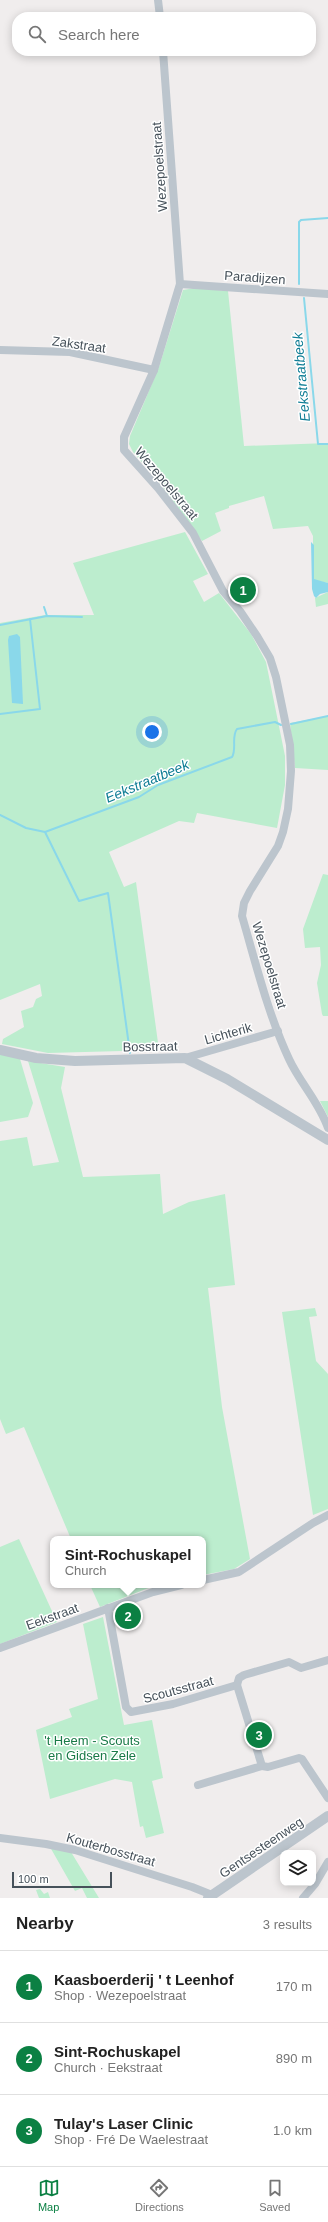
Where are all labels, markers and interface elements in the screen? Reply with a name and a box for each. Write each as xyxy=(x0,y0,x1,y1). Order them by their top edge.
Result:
search box xyxy=(12,12,316,56)
icon: search xyxy=(26,23,48,45)
text: Search here xyxy=(58,26,140,43)
street label: Wezepoelstraat xyxy=(149,121,170,212)
street label: Paradijzen xyxy=(224,268,286,287)
water label: Eekstraatbeek xyxy=(289,331,313,422)
street label: Zakstraat xyxy=(51,333,107,356)
street label: Wezepoelstraat xyxy=(132,444,202,523)
pin: 1 xyxy=(230,575,256,605)
your location xyxy=(142,722,162,742)
water label: Eekstraatbeek xyxy=(103,756,192,806)
street label: Wezepoelstraat xyxy=(249,920,290,1011)
street label: Lichterik xyxy=(203,1019,254,1047)
street label: Bosstraat xyxy=(122,1039,178,1054)
popup xyxy=(50,1536,206,1588)
text: Sint-Rochuskapel xyxy=(65,1546,191,1563)
text: Church xyxy=(65,1563,107,1578)
street label: Eekstraat xyxy=(24,1600,81,1633)
pin: 2 xyxy=(115,1601,141,1631)
street label: Scoutsstraat xyxy=(141,1673,215,1706)
pin: 3 xyxy=(246,1720,272,1750)
park label: 't Heem - Scouts en Gidsen Zele xyxy=(44,1733,140,1763)
street label: Gentsesteenweg xyxy=(217,1814,306,1881)
street label: Kouterbosstraat xyxy=(65,1830,157,1869)
map controls xyxy=(280,1850,316,1886)
button: layers xyxy=(280,1850,316,1886)
scale bar xyxy=(12,1870,112,1889)
text: 100 m xyxy=(18,1873,49,1885)
text: Nearby xyxy=(16,1914,74,1933)
text: 3 results xyxy=(263,1917,312,1932)
text: Kaasboerderij ' t Leenhof xyxy=(54,1971,233,1988)
text: 1 xyxy=(25,1979,33,1994)
text: 170 m xyxy=(276,1979,312,1994)
text: Shop · Wezepoelstraat xyxy=(54,1988,186,2003)
text: Sint-Rochuskapel xyxy=(54,2043,181,2060)
text: 2 xyxy=(25,2051,33,2066)
text: 890 m xyxy=(276,2051,312,2066)
text: Church · Eekstraat xyxy=(54,2060,162,2075)
text: Tulay's Laser Clinic xyxy=(54,2115,193,2132)
text: 3 xyxy=(25,2123,33,2138)
text: 1.0 km xyxy=(273,2123,312,2138)
text: Shop · Fré De Waelestraat xyxy=(54,2132,208,2147)
tab: Map xyxy=(38,2177,60,2213)
tab: Directions xyxy=(135,2177,184,2213)
tab: Saved xyxy=(259,2177,290,2213)

